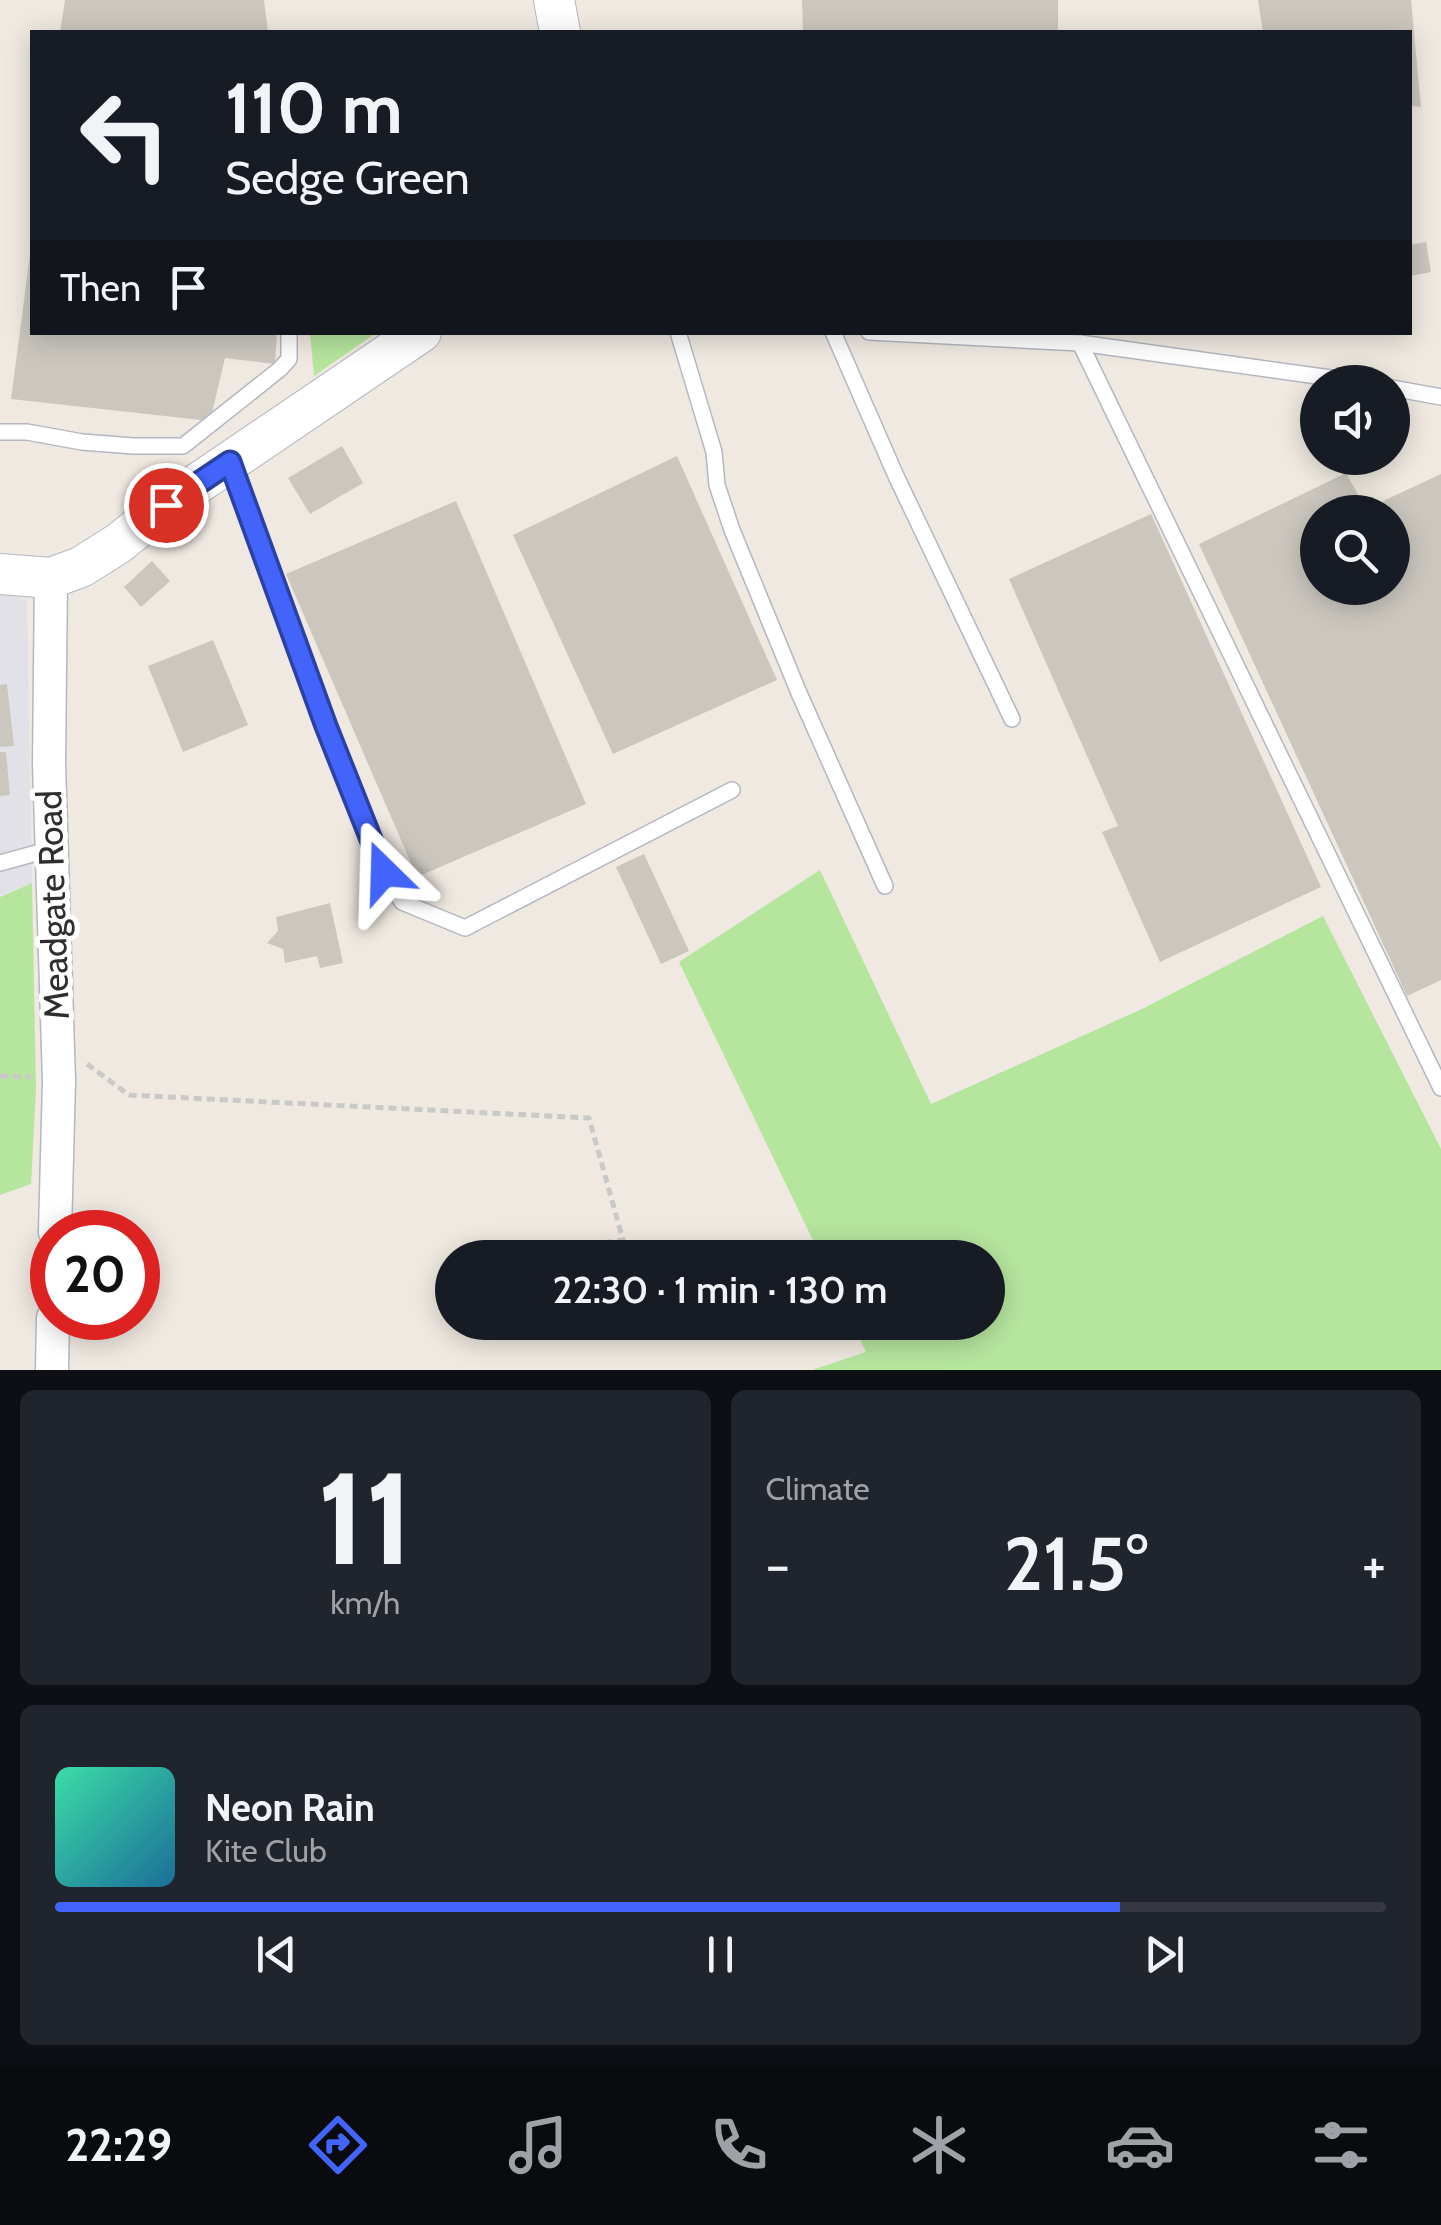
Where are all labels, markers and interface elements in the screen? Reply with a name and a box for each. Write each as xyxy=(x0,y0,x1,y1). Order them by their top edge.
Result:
text: 110 m xyxy=(225,65,403,151)
icon: left xyxy=(60,70,190,200)
text: Sedge Green xyxy=(225,151,470,205)
icon: arrive xyxy=(161,260,216,315)
text: Then xyxy=(60,264,141,311)
map controls xyxy=(1300,365,1410,605)
button: sound xyxy=(1300,365,1410,475)
pin xyxy=(124,463,209,548)
icon: arrive xyxy=(139,478,194,533)
button: search xyxy=(1300,495,1410,605)
street label: Meadgate Road xyxy=(27,790,78,1020)
position arrow xyxy=(332,820,436,924)
speed limit sign: 20 xyxy=(30,1210,160,1340)
text: 22:30 · 1 min · 130 m xyxy=(553,1266,887,1313)
text: 11 xyxy=(317,1439,413,1597)
text: Climate xyxy=(766,1469,870,1508)
text: 21.5° xyxy=(1004,1518,1148,1609)
text: − xyxy=(766,1531,790,1598)
text: + xyxy=(1362,1531,1386,1598)
text: km/h xyxy=(330,1583,400,1622)
text: Neon Rain xyxy=(205,1784,375,1831)
text: Kite Club xyxy=(205,1831,327,1870)
icon: previous xyxy=(249,1927,304,1982)
icon: pause xyxy=(693,1927,748,1982)
icon: next xyxy=(1137,1927,1192,1982)
icon: directions xyxy=(303,2110,373,2180)
icon: music xyxy=(503,2110,573,2180)
icon: phone xyxy=(704,2110,774,2180)
icon: climate xyxy=(904,2110,974,2180)
icon: car xyxy=(1105,2110,1175,2180)
icon: filters xyxy=(1306,2110,1376,2180)
text: 22:29 xyxy=(65,2118,172,2172)

